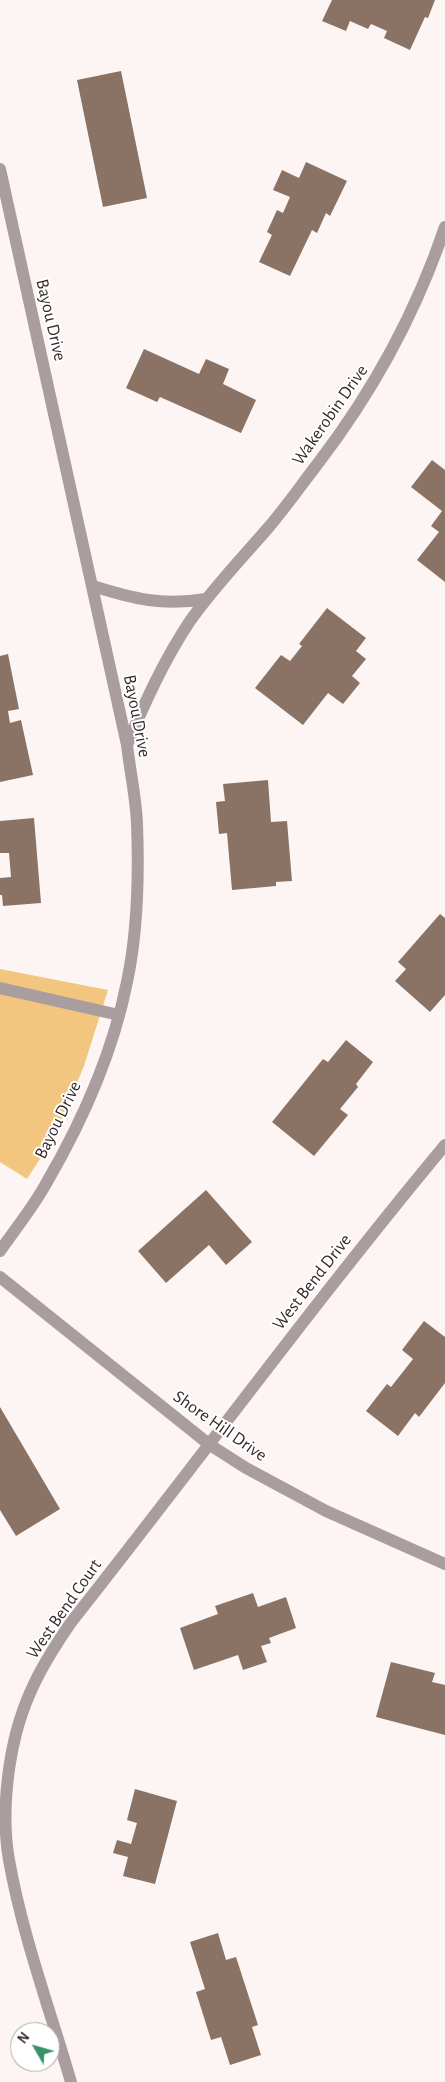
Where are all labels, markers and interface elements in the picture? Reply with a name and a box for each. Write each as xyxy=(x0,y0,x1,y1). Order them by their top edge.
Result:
street label: Bayou Drive xyxy=(31,277,71,363)
street label: Wakerobin Drive xyxy=(287,361,373,469)
street label: Bayou Drive xyxy=(118,673,156,759)
street label: Bayou Drive xyxy=(30,1078,86,1162)
street label: West Bend Drive xyxy=(268,1230,356,1334)
street label: Shore Hill Drive xyxy=(169,1386,271,1466)
street label: West Bend Court xyxy=(22,1555,106,1663)
north arrow xyxy=(10,2022,60,2072)
text: N xyxy=(15,2030,32,2047)

